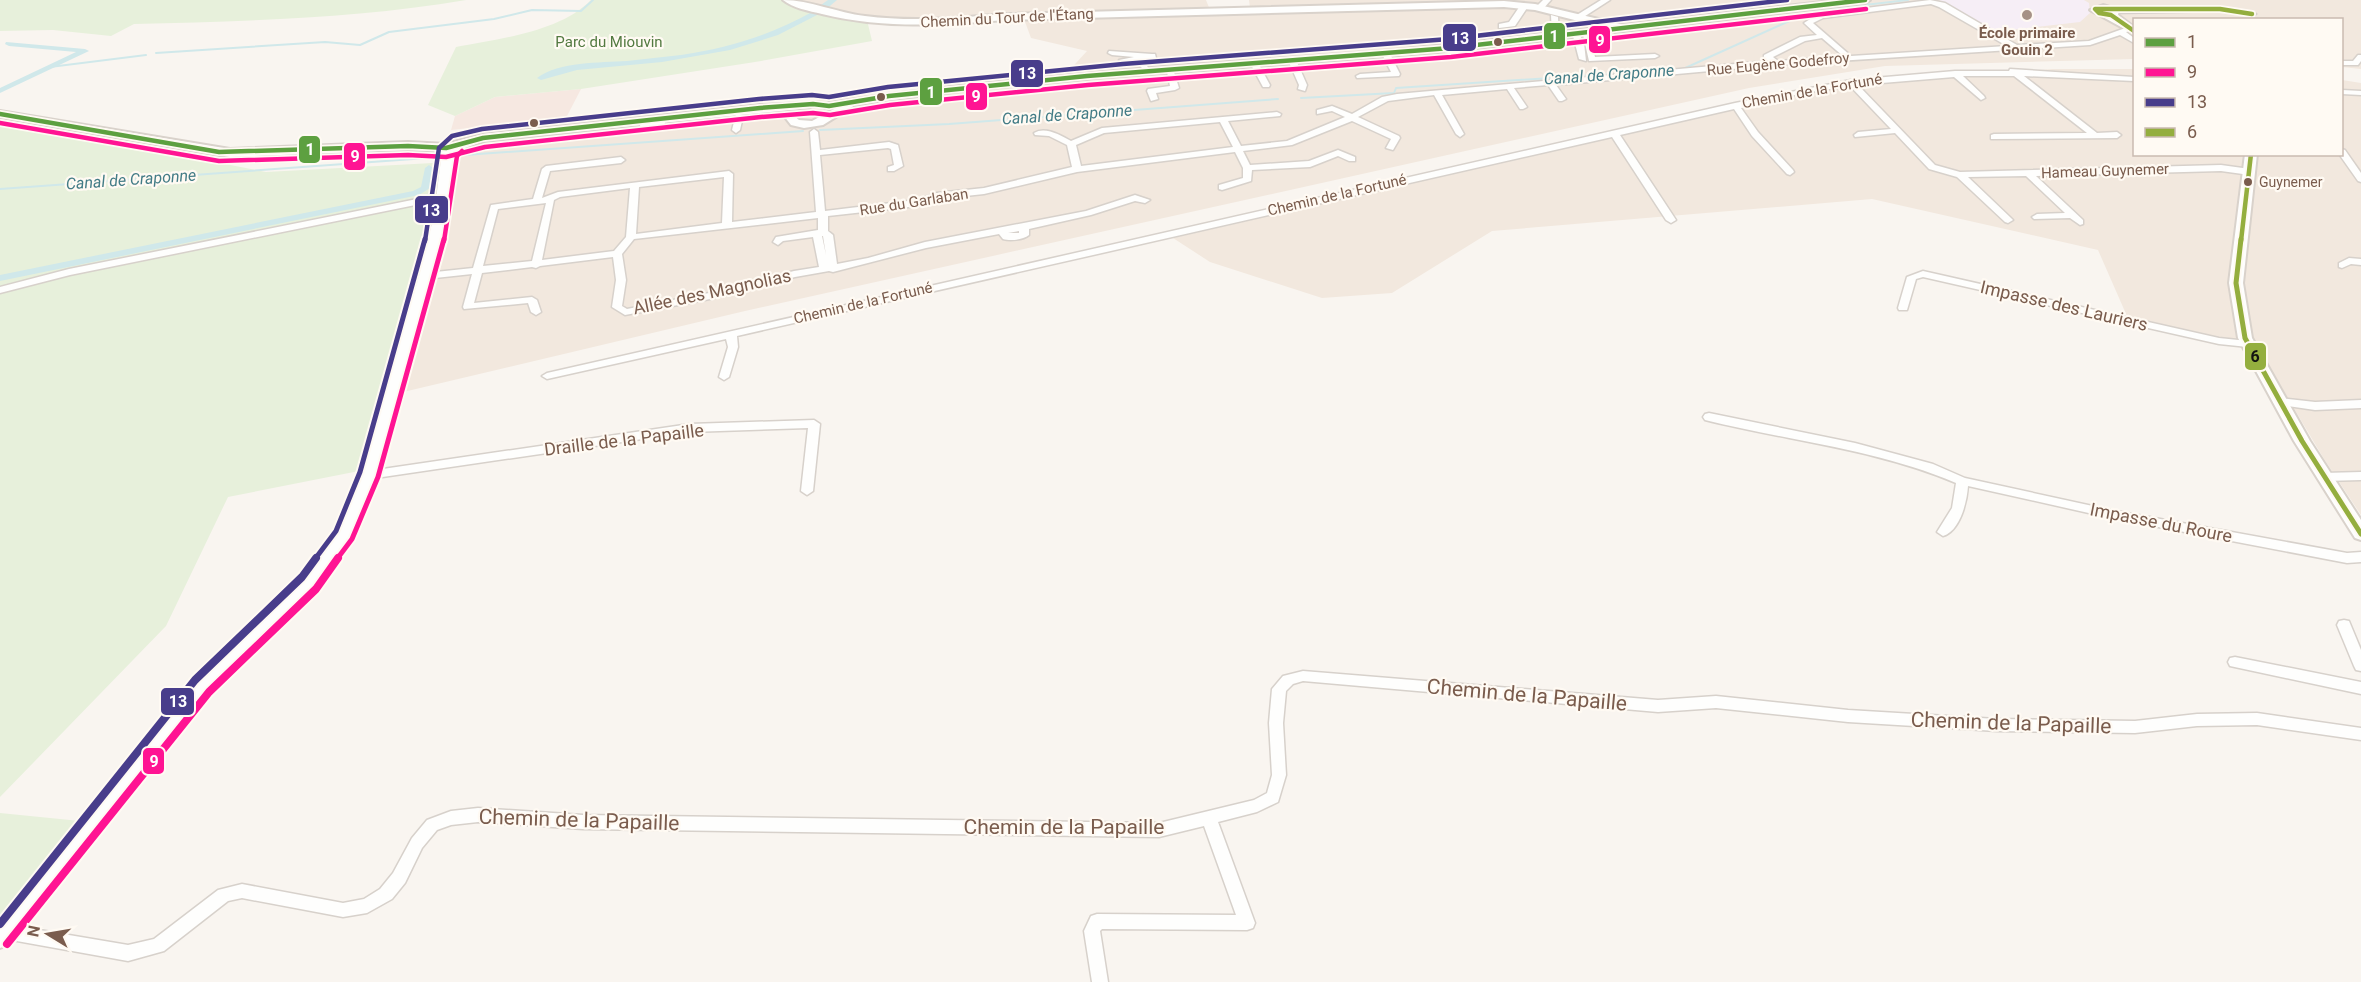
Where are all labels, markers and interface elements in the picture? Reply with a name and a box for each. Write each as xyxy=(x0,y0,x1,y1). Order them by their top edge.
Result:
street label: Chemin du Tour de l'Étang xyxy=(920,4,1094,32)
marker: École primaire Gouin 2 xyxy=(2020,8,2034,22)
legend xyxy=(2133,18,2343,156)
line badge: 1 xyxy=(1543,22,1566,50)
line badge: 13 xyxy=(1442,23,1477,52)
place label: École primaire Gouin 2 xyxy=(1979,24,2075,59)
line badge: 9 xyxy=(1588,25,1611,54)
text: 1 xyxy=(1549,27,1559,46)
text: 13 xyxy=(1451,29,1469,48)
text: 9 xyxy=(1595,31,1605,50)
text: 1 xyxy=(2187,31,2197,52)
park label: Parc du Miouvin xyxy=(555,33,663,51)
unlabelled marker xyxy=(1492,36,1504,48)
street label: Rue Eugène Godefroy xyxy=(1706,49,1850,79)
line badge: 13 xyxy=(1010,59,1044,88)
water label: Canal de Craponne xyxy=(1543,60,1675,89)
text: 9 xyxy=(2187,61,2197,82)
text: 13 xyxy=(1018,64,1036,83)
street label: Chemin de la Fortuné xyxy=(1741,70,1884,112)
line badge: 1 xyxy=(919,77,943,106)
line badge: 9 xyxy=(965,82,988,111)
text: 1 xyxy=(926,83,936,102)
text: 9 xyxy=(971,87,981,106)
unlabelled marker xyxy=(875,91,887,103)
text: 13 xyxy=(2187,91,2207,112)
water label: Canal de Craponne xyxy=(1001,100,1133,129)
unlabelled marker xyxy=(528,117,540,129)
text: 6 xyxy=(2187,121,2197,142)
line badge: 1 xyxy=(298,135,321,164)
text: 1 xyxy=(305,140,315,159)
line badge: 9 xyxy=(343,142,366,171)
text: 9 xyxy=(350,147,360,166)
street label: Hameau Guynemer xyxy=(2041,160,2169,182)
water label: Canal de Craponne xyxy=(65,165,197,194)
street label: Chemin de la Fortuné xyxy=(1266,170,1408,220)
place label: Guynemer xyxy=(2259,174,2323,190)
marker: Guynemer xyxy=(2242,176,2254,188)
street label: Rue du Garlaban xyxy=(858,185,970,219)
line badge: 13 xyxy=(414,195,449,224)
text: 13 xyxy=(422,201,440,220)
street label: Allée des Magnolias xyxy=(631,264,793,319)
street label: Impasse des Lauriers xyxy=(1978,276,2150,335)
street label: Chemin de la Fortuné xyxy=(792,278,934,328)
line badge: 6 xyxy=(2244,342,2267,371)
text: 6 xyxy=(2250,347,2260,366)
street label: Draille de la Papaille xyxy=(543,419,705,460)
street label: Impasse du Roure xyxy=(2088,498,2234,547)
street label: Chemin de la Papaille xyxy=(1426,674,1628,716)
line badge: 13 xyxy=(160,687,195,716)
text: 13 xyxy=(169,692,187,711)
street label: Chemin de la Papaille xyxy=(1910,708,2112,738)
line badge: 9 xyxy=(142,747,165,775)
text: 9 xyxy=(149,752,159,771)
street label: Chemin de la Papaille xyxy=(478,805,680,835)
street label: Chemin de la Papaille xyxy=(964,815,1164,839)
north arrow xyxy=(18,904,78,964)
text: N xyxy=(23,924,44,939)

